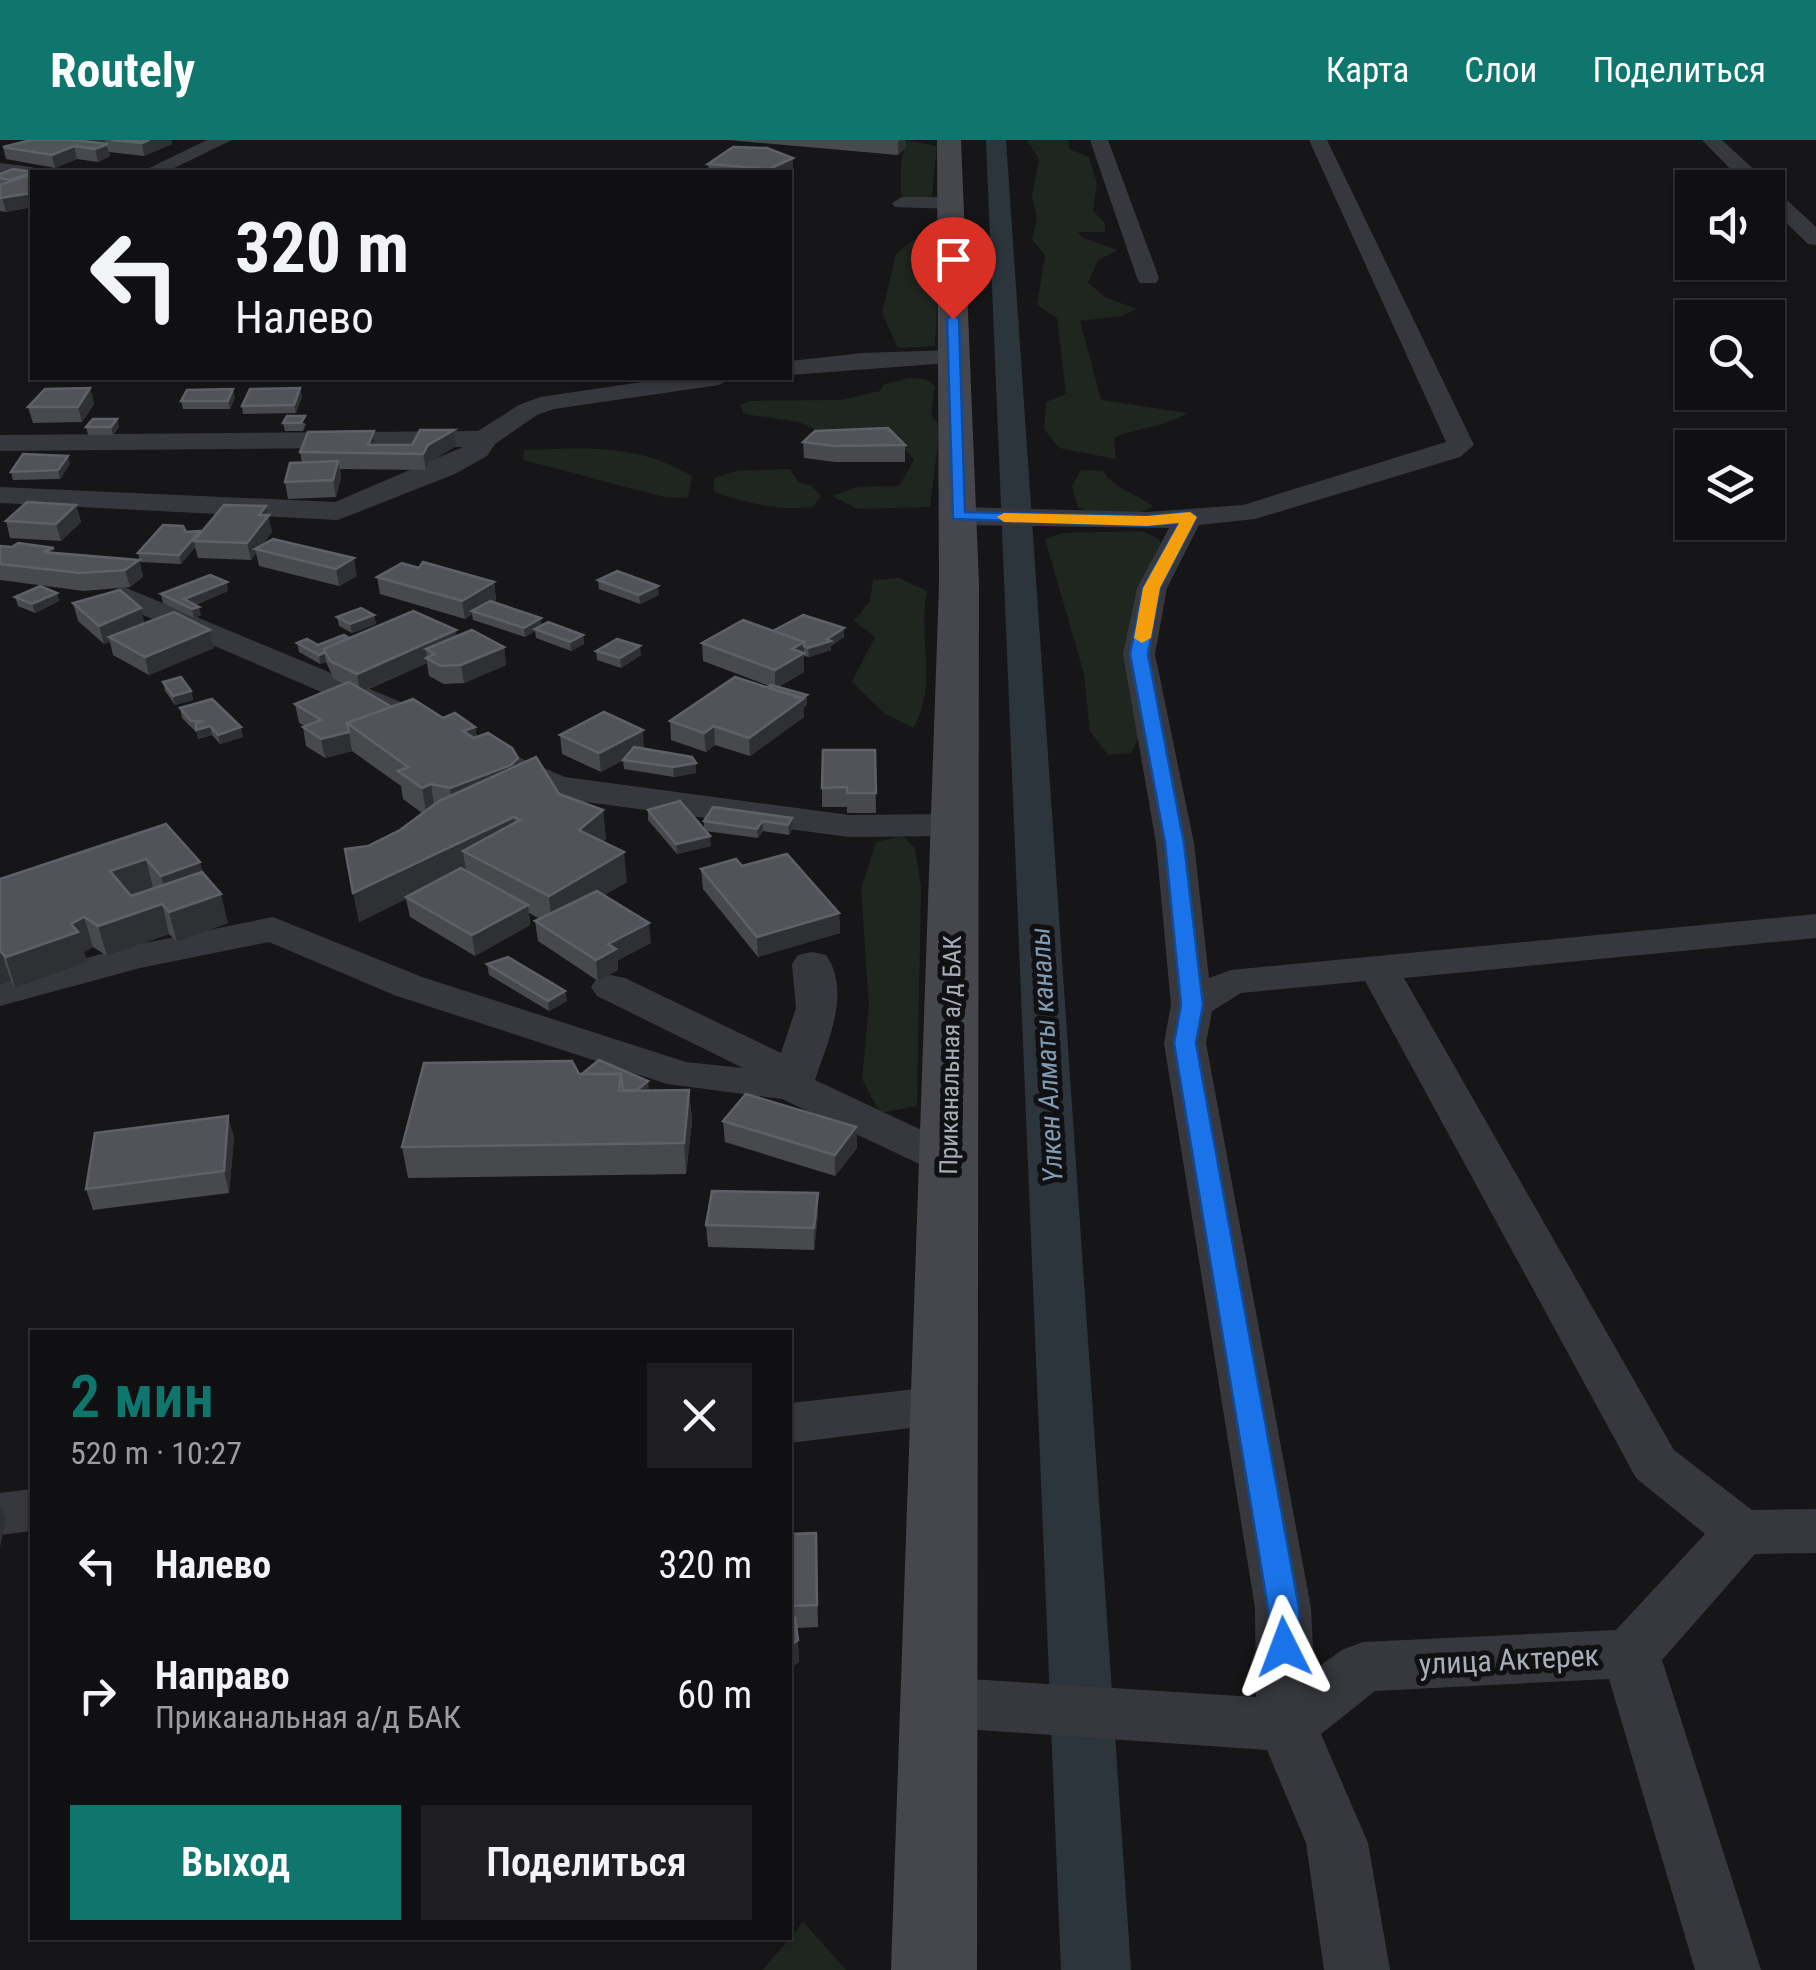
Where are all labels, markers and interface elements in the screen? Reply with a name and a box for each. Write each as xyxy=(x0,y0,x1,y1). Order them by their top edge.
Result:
text: Routely xyxy=(50,42,195,99)
text: Карта xyxy=(1326,50,1409,91)
text: Слои xyxy=(1464,50,1537,91)
text: Поделиться xyxy=(1592,50,1766,91)
map controls xyxy=(1675,170,1785,540)
button: sound xyxy=(1675,170,1785,280)
text: 320 m xyxy=(235,207,409,289)
icon: left xyxy=(70,210,200,340)
pin xyxy=(911,217,996,320)
icon: arrive xyxy=(926,232,981,287)
text: Налево xyxy=(235,291,374,344)
button: search xyxy=(1675,300,1785,410)
button: layers xyxy=(1675,430,1785,540)
water label: Үлкен Алматы каналы xyxy=(1023,926,1070,1184)
street label: Приканальная а/д БАК xyxy=(934,935,967,1175)
text: 2 мин xyxy=(70,1361,214,1432)
button: close xyxy=(647,1363,752,1468)
text: 520 m · 10:27 xyxy=(70,1434,242,1472)
icon: left xyxy=(70,1538,125,1593)
text: Налево xyxy=(155,1543,271,1587)
text: 320 m xyxy=(658,1543,752,1587)
position arrow xyxy=(1232,1595,1336,1699)
street label: улица Актерек xyxy=(1418,1637,1600,1682)
text: Направо xyxy=(155,1654,290,1698)
icon: right xyxy=(70,1668,125,1723)
text: 60 m xyxy=(677,1673,752,1717)
text: Приканальная а/д БАК xyxy=(155,1698,461,1736)
button: Выход xyxy=(70,1805,401,1920)
button: Поделиться xyxy=(421,1805,752,1920)

